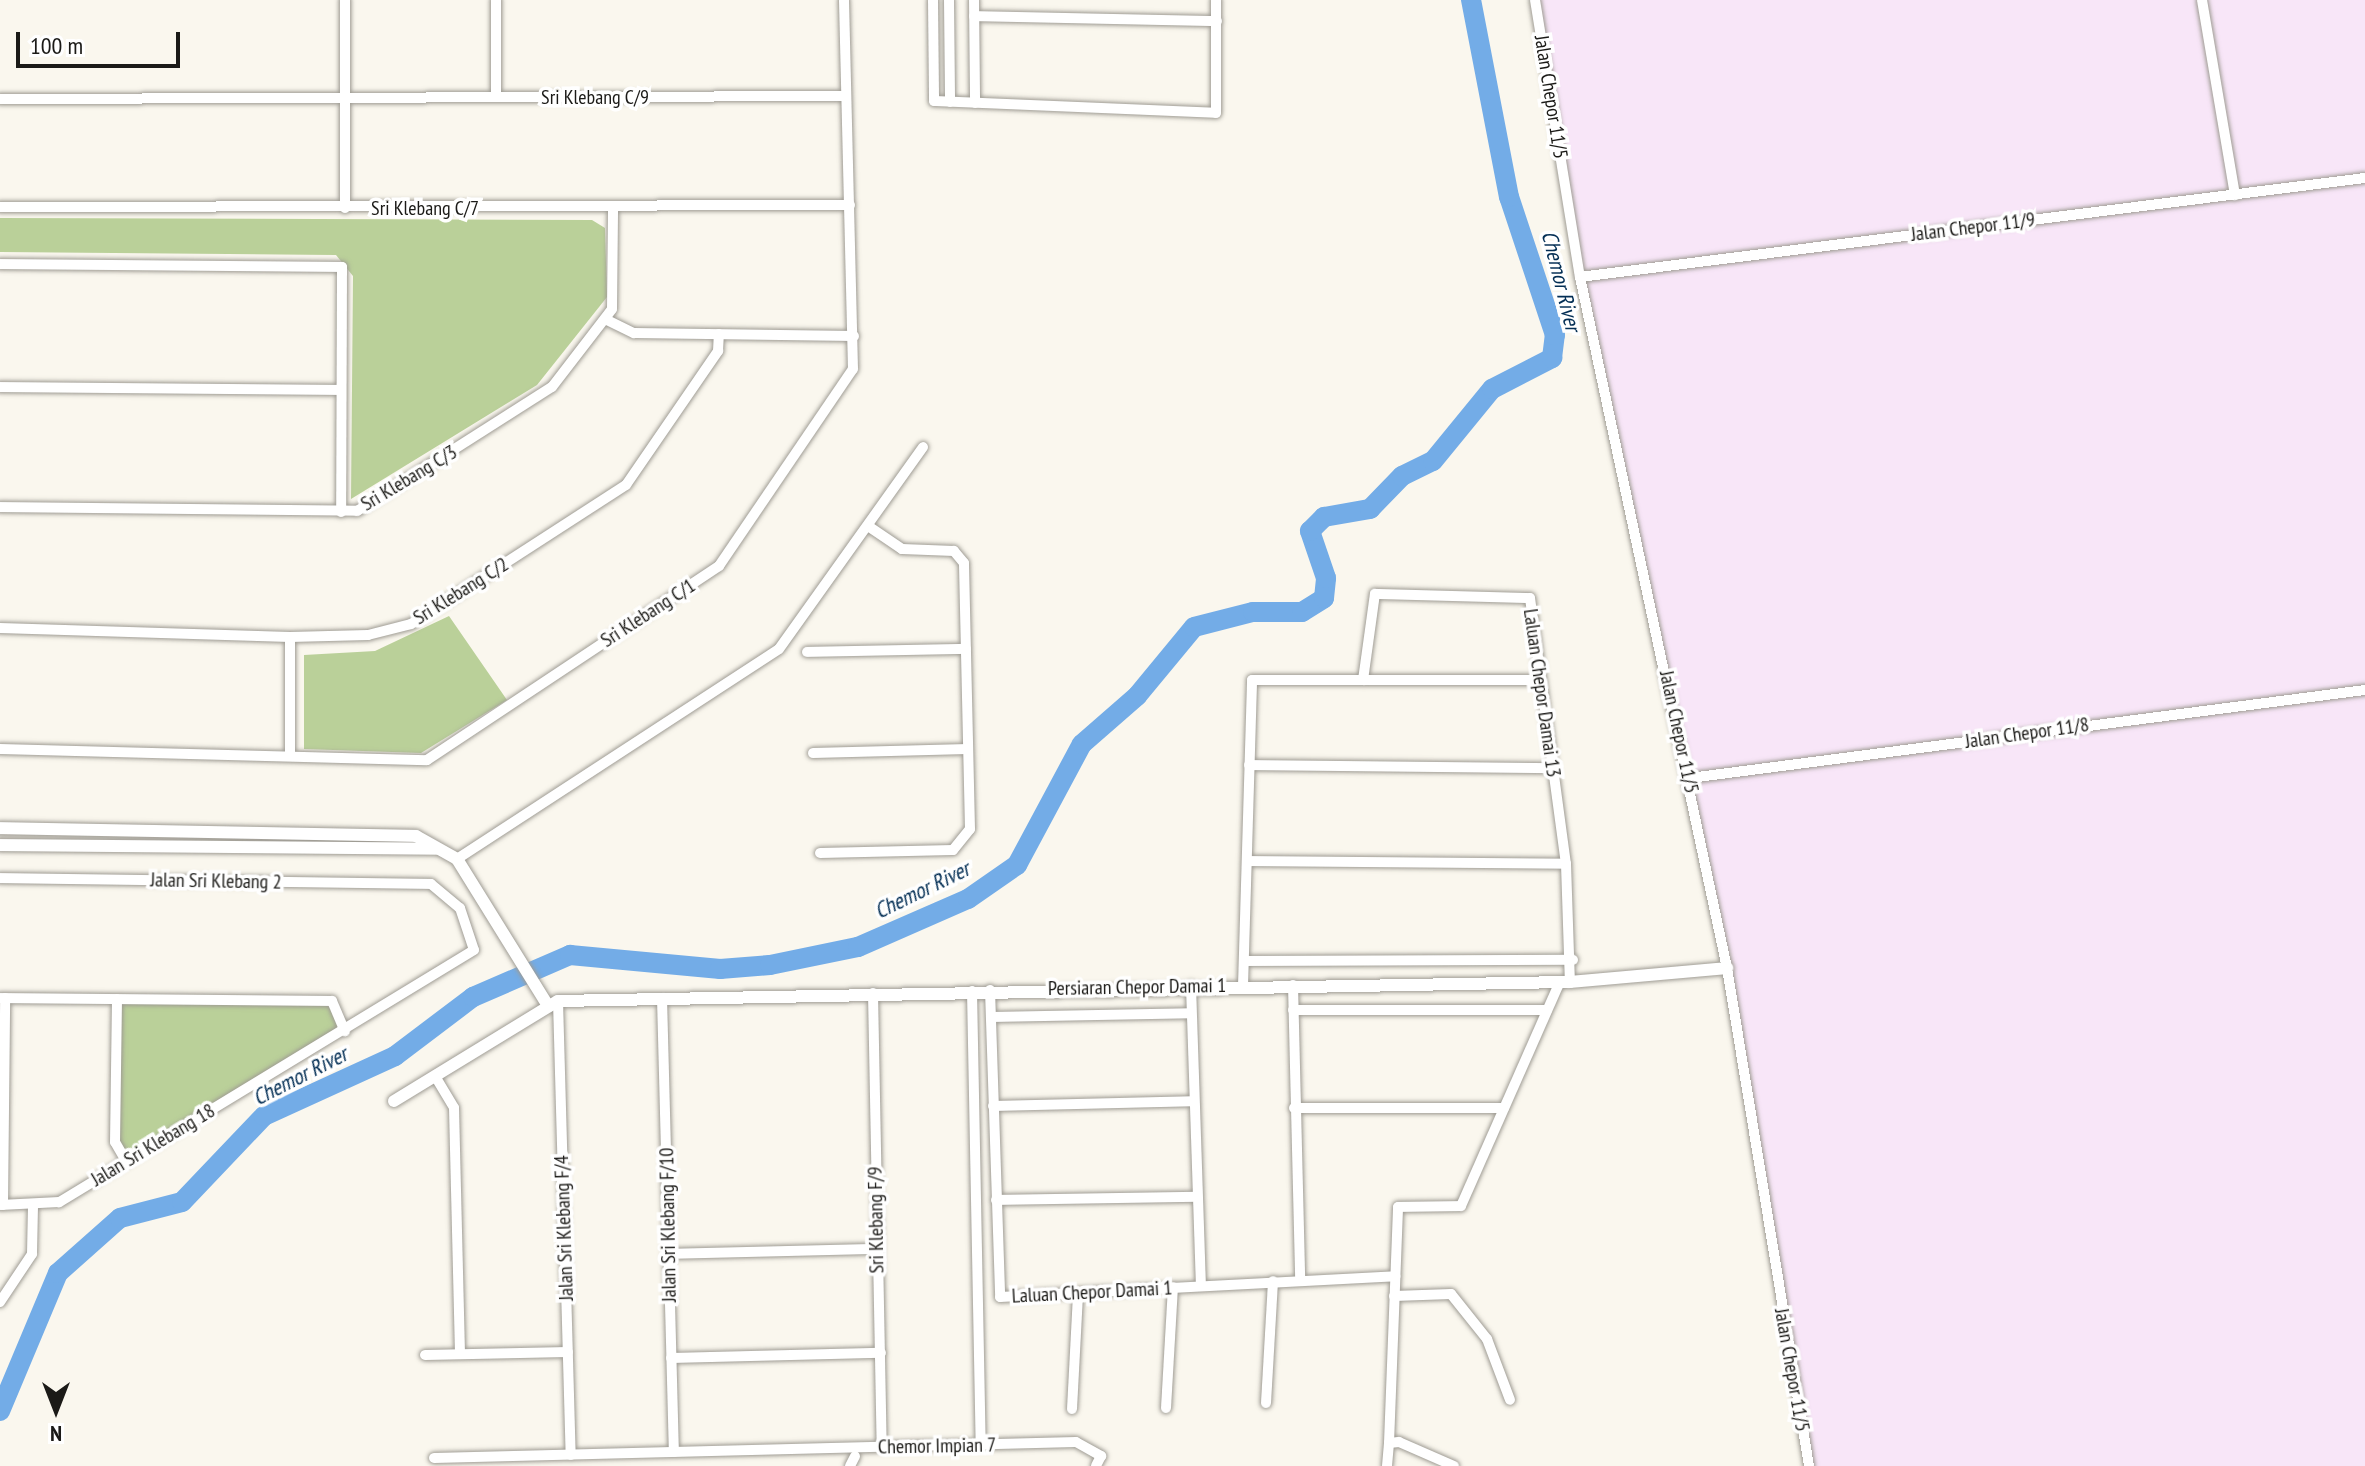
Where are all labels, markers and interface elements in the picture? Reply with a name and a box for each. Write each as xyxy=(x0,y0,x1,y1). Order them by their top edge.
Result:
scale bar xyxy=(20,16,184,66)
text: 100 m xyxy=(30,30,83,61)
street label: Jalan Chepor 11/5 xyxy=(1529,34,1573,160)
street label: Sri Klebang C/9 xyxy=(541,85,649,109)
street label: Sri Klebang C/7 xyxy=(371,196,479,220)
street label: Jalan Chepor 11/9 xyxy=(1910,207,2036,247)
water label: Chemor River xyxy=(1536,228,1586,334)
street label: Sri Klebang C/3 xyxy=(357,440,461,516)
street label: Sri Klebang C/2 xyxy=(409,552,513,630)
street label: Sri Klebang C/1 xyxy=(596,574,700,652)
street label: Laluan Chepor Damai 13 xyxy=(1518,607,1566,779)
street label: Jalan Chepor 11/5 xyxy=(1654,669,1704,795)
street label: Jalan Chepor 11/8 xyxy=(1964,712,2090,754)
water label: Chemor River xyxy=(870,856,974,924)
street label: Jalan Sri Klebang 2 xyxy=(150,868,282,894)
street label: Persiaran Chepor Damai 1 xyxy=(1048,973,1226,1001)
water label: Chemor River xyxy=(248,1041,352,1111)
street label: Jalan Sri Klebang 18 xyxy=(87,1099,219,1191)
street label: Jalan Sri Klebang F/10 xyxy=(655,1148,681,1302)
street label: Jalan Sri Klebang F/4 xyxy=(549,1155,579,1301)
street label: Sri Klebang F/9 xyxy=(863,1166,889,1274)
street label: Laluan Chepor Damai 1 xyxy=(1011,1276,1173,1308)
street label: Jalan Chepor 11/5 xyxy=(1769,1307,1815,1433)
north arrow xyxy=(16,1370,96,1450)
text: N xyxy=(50,1420,62,1448)
street label: Chemor Impian 7 xyxy=(878,1433,996,1459)

